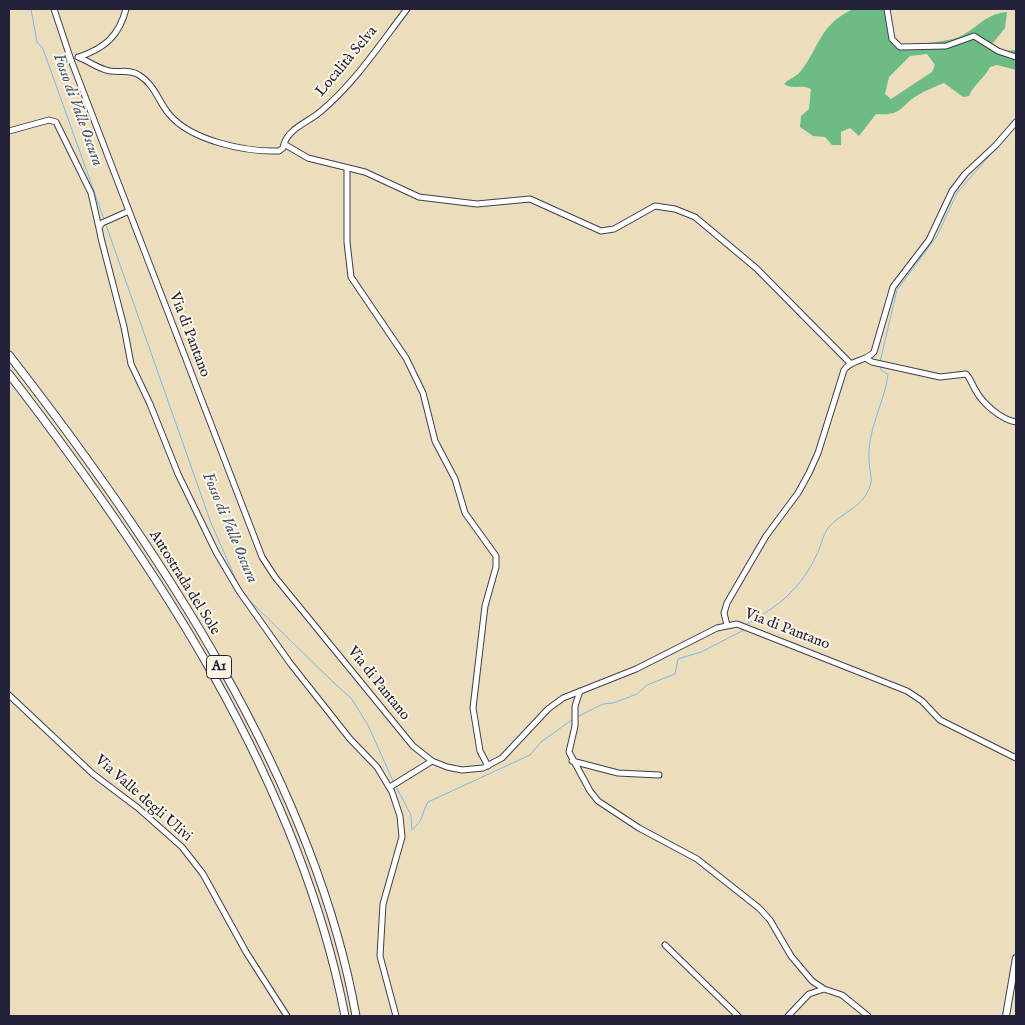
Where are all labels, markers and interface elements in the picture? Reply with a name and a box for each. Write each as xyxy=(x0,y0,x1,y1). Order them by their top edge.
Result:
street label: Località Selva xyxy=(312,23,382,101)
water label: Fosso di Valle Oscura xyxy=(48,51,106,169)
street label: Via di Pantano xyxy=(165,290,213,380)
water label: Fosso di Valle Oscura xyxy=(197,470,261,586)
street label: Autostrada del Sole xyxy=(145,527,223,639)
street label: Via di Pantano xyxy=(742,606,832,654)
street label: Via di Pantano xyxy=(343,644,413,724)
road number: A1 xyxy=(206,656,232,679)
street label: Via Valle degli Ulivi xyxy=(91,752,195,846)

